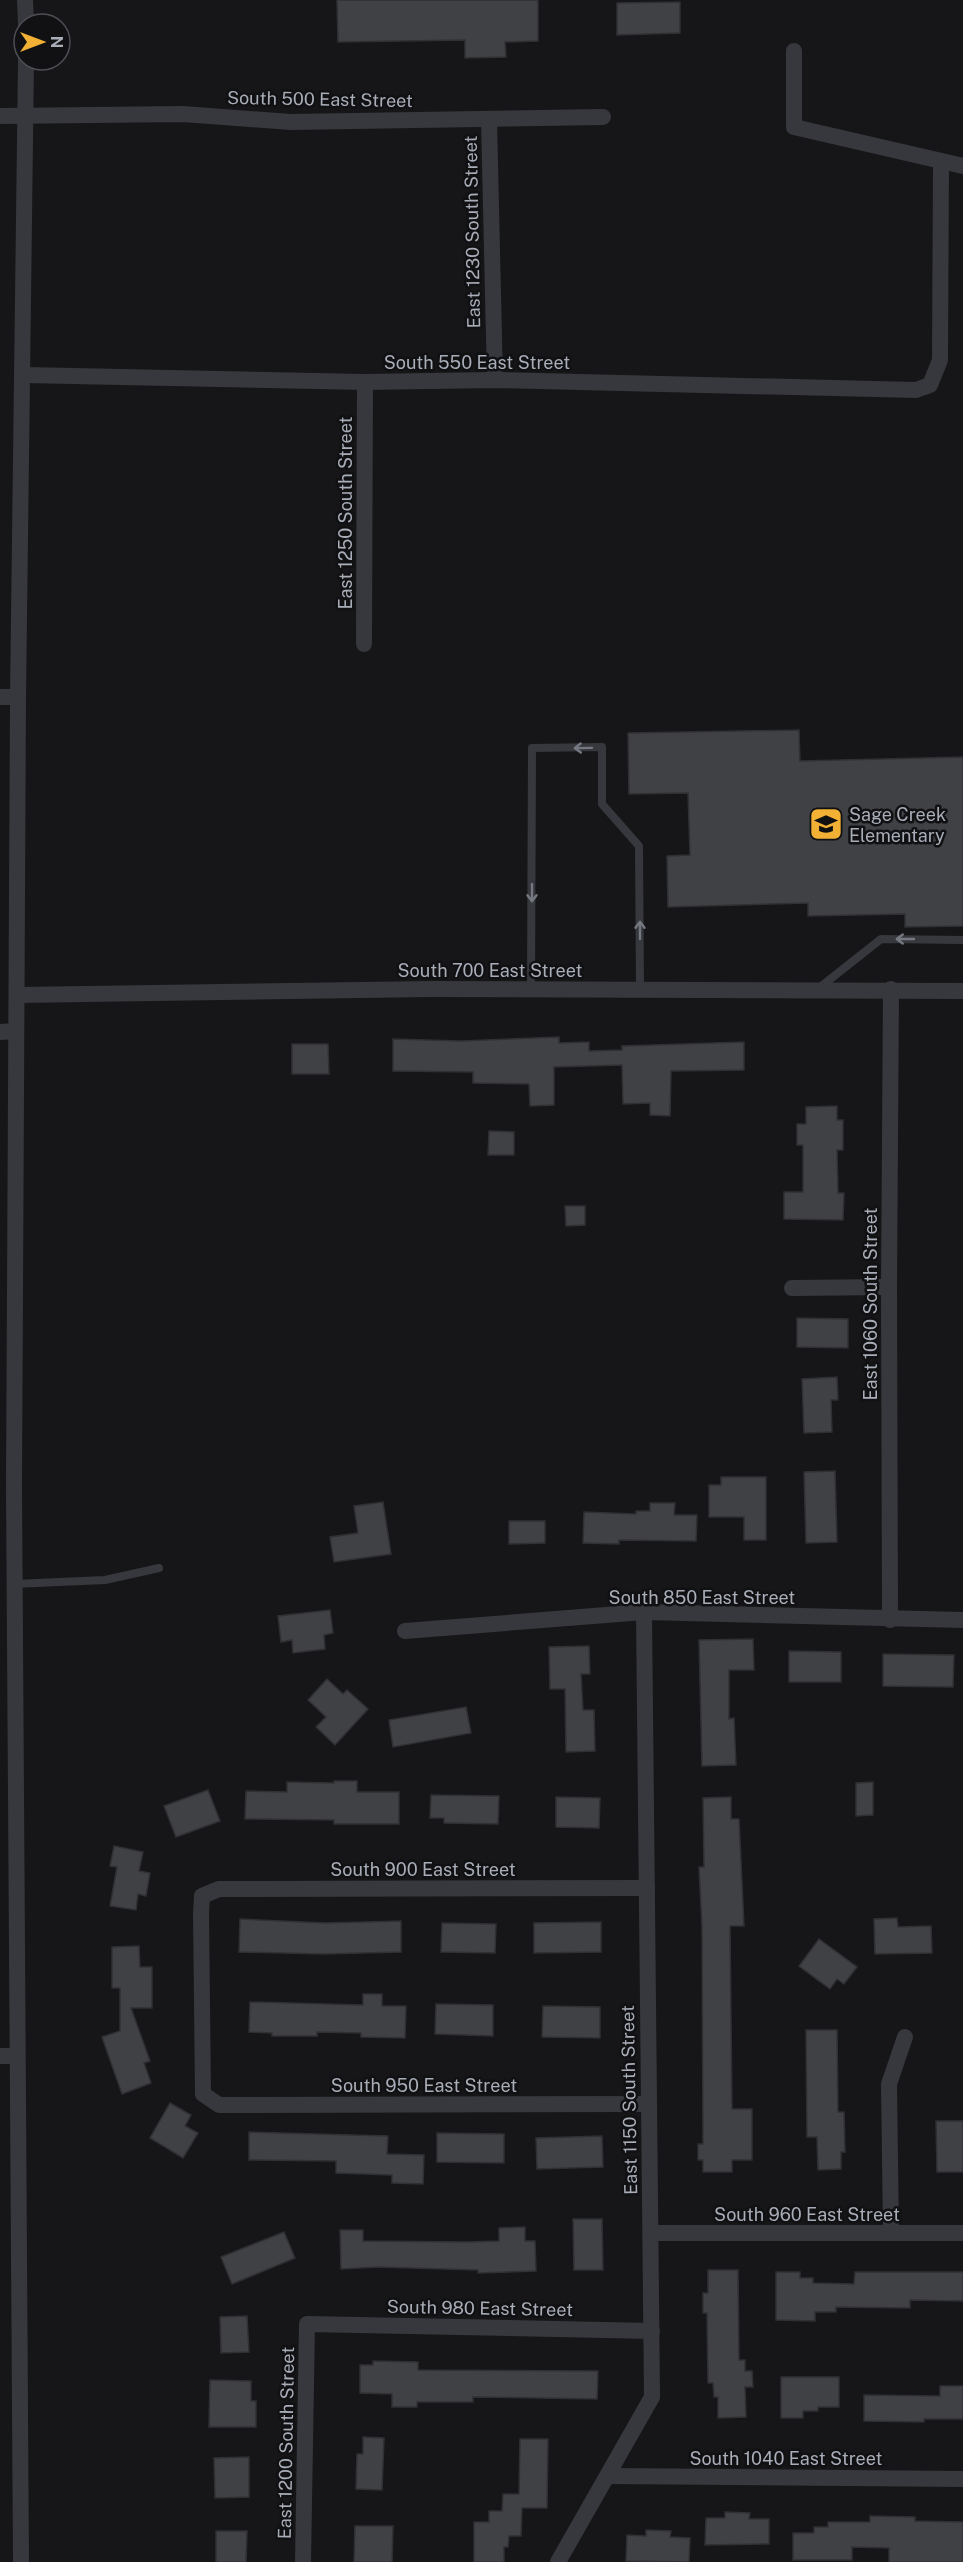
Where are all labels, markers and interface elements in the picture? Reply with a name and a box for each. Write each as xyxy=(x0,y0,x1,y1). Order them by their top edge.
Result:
north arrow xyxy=(12,12,72,72)
text: N xyxy=(47,36,66,48)
street label: South 500 East Street xyxy=(227,87,413,111)
street label: East 1230 South Street xyxy=(460,135,484,329)
street label: South 550 East Street xyxy=(384,352,570,373)
street label: East 1250 South Street xyxy=(335,416,356,610)
one-way arrow xyxy=(573,742,593,754)
place label: Sage Creek Elementary xyxy=(849,804,946,846)
school or university icon: Sage Creek Elementary xyxy=(808,806,844,842)
one-way arrow xyxy=(526,882,538,902)
one-way arrow xyxy=(634,921,646,941)
one-way arrow xyxy=(895,934,915,945)
street label: South 700 East Street xyxy=(398,960,582,981)
street label: East 1060 South Street xyxy=(860,1208,881,1400)
street label: South 850 East Street xyxy=(609,1587,795,1608)
street label: South 900 East Street xyxy=(330,1859,516,1880)
street label: East 1150 South Street xyxy=(617,2005,641,2195)
street label: South 950 East Street xyxy=(331,2075,517,2096)
street label: South 960 East Street xyxy=(714,2204,900,2225)
street label: South 980 East Street xyxy=(387,2296,573,2320)
street label: East 1200 South Street xyxy=(274,2347,298,2539)
street label: South 1040 East Street xyxy=(689,2448,883,2469)

